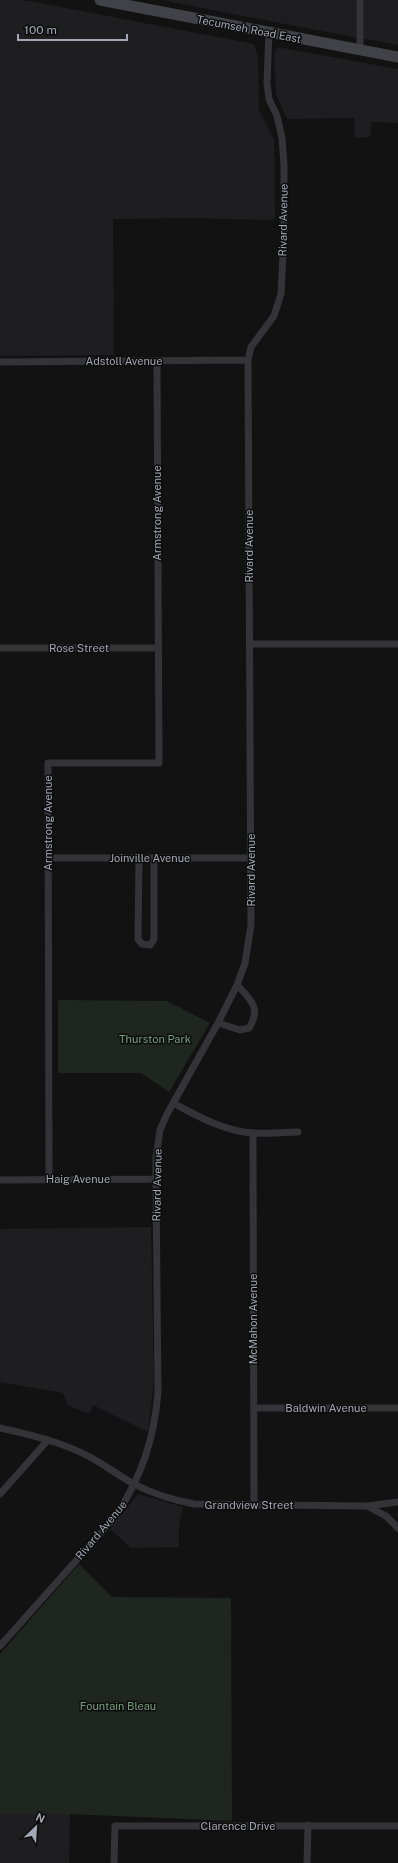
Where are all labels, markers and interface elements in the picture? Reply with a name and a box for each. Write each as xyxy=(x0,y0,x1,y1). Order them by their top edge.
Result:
street label: Tecumseh Road East xyxy=(196,13,302,45)
scale bar xyxy=(18,16,127,42)
text: 100 m xyxy=(24,23,57,37)
street label: Rivard Avenue xyxy=(276,183,290,257)
street label: Adstoll Avenue xyxy=(86,355,162,367)
street label: Armstrong Avenue xyxy=(151,465,163,561)
street label: Rivard Avenue xyxy=(243,510,255,582)
street label: Rose Street xyxy=(49,642,109,654)
street label: Armstrong Avenue xyxy=(42,775,54,871)
street label: Rivard Avenue xyxy=(245,834,257,906)
street label: Joinville Avenue xyxy=(110,852,190,864)
park label: Thurston Park xyxy=(119,1033,191,1045)
street label: Rivard Avenue xyxy=(150,1148,164,1222)
street label: Haig Avenue xyxy=(46,1173,110,1185)
street label: McMahon Avenue xyxy=(247,1274,259,1364)
street label: Baldwin Avenue xyxy=(285,1402,367,1414)
street label: Rivard Avenue xyxy=(73,1498,129,1562)
street label: Grandview Street xyxy=(205,1499,293,1511)
park label: Fountain Bleau xyxy=(80,1700,156,1712)
north arrow xyxy=(16,1807,56,1847)
text: N xyxy=(34,1811,47,1825)
street label: Clarence Drive xyxy=(201,1820,275,1832)

